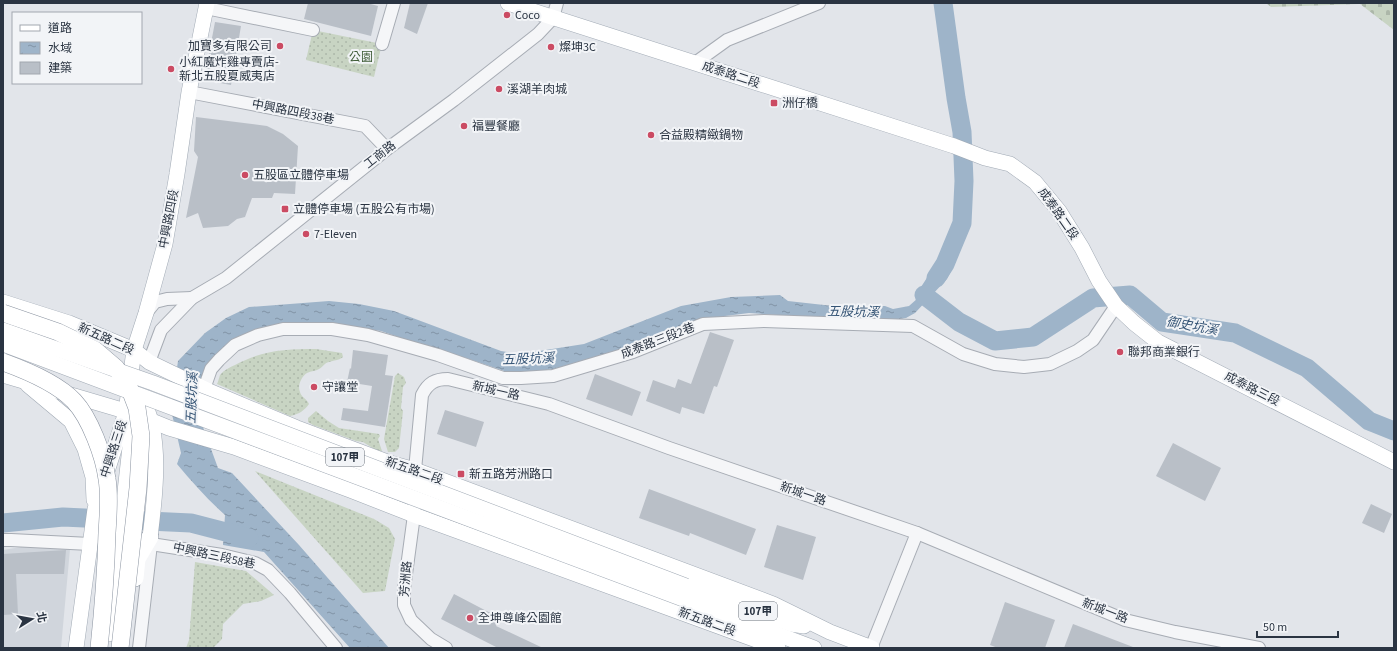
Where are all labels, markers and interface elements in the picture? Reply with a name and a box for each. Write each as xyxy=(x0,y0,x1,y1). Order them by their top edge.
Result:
place label: Coco xyxy=(515,7,540,24)
marker: Coco xyxy=(502,10,512,20)
legend xyxy=(12,12,142,84)
text: 道路 xyxy=(48,20,72,37)
place label: 加寶多有限公司 xyxy=(188,38,272,55)
place label: 燦坤3C xyxy=(559,39,596,56)
text: 水域 xyxy=(48,40,72,57)
marker: 加寶多有限公司 xyxy=(275,41,285,51)
marker: 燦坤3C xyxy=(546,42,556,52)
park label: 公園 xyxy=(349,49,373,66)
place label: 小紅魔炸雞專賣店- 新北五股夏威夷店 xyxy=(179,54,279,85)
street label: 成泰路二段 xyxy=(700,58,762,92)
text: 建築 xyxy=(48,60,72,77)
marker: 小紅魔炸雞專賣店- 新北五股夏威夷店 xyxy=(166,64,176,74)
place label: 溪湖羊肉城 xyxy=(507,81,567,98)
marker: 溪湖羊肉城 xyxy=(494,84,504,94)
place label: 洲仔橋 xyxy=(782,95,818,112)
street label: 中興路四段38巷 xyxy=(250,96,336,128)
marker: 洲仔橋 xyxy=(769,98,779,108)
place label: 福豐餐廳 xyxy=(472,118,520,135)
marker: 福豐餐廳 xyxy=(459,121,469,131)
place label: 合益殿精緻鍋物 xyxy=(659,127,743,144)
marker: 合益殿精緻鍋物 xyxy=(646,130,656,140)
street label: 工商路 xyxy=(361,137,399,173)
place label: 五股區立體停車場 xyxy=(253,167,349,184)
marker: 五股區立體停車場 xyxy=(240,170,250,180)
street label: 成泰路二段 xyxy=(1034,185,1082,243)
street label: 中興路四段 xyxy=(155,188,183,250)
place label: 立體停車場 (五股公有市場) xyxy=(293,201,435,218)
marker: 立體停車場 (五股公有市場) xyxy=(280,204,290,214)
place label: 7-Eleven xyxy=(314,226,357,243)
marker: 7-Eleven xyxy=(301,229,311,239)
water label: 五股坑溪 xyxy=(827,303,881,321)
water label: 御史坑溪 xyxy=(1165,313,1221,340)
street label: 新五路二段 xyxy=(75,319,137,359)
street label: 成泰路三段2巷 xyxy=(619,319,697,363)
place label: 聯邦商業銀行 xyxy=(1128,344,1200,361)
marker: 聯邦商業銀行 xyxy=(1115,347,1125,357)
water label: 五股坑溪 xyxy=(502,349,556,369)
street label: 成泰路三段 xyxy=(1221,368,1283,410)
water label: 五股坑溪 xyxy=(182,370,202,424)
street label: 新城一路 xyxy=(471,377,521,405)
place label: 守讓堂 xyxy=(322,379,358,396)
marker: 守讓堂 xyxy=(309,382,319,392)
street label: 中興路三段 xyxy=(97,418,131,480)
road number: 107甲 xyxy=(326,448,364,466)
street label: 新五路二段 xyxy=(383,453,445,489)
place label: 新五路芳洲路口 xyxy=(469,466,553,483)
marker: 新五路芳洲路口 xyxy=(456,469,466,479)
street label: 新城一路 xyxy=(778,478,828,510)
street label: 中興路三段58巷 xyxy=(171,539,257,573)
street label: 芳洲路 xyxy=(396,560,416,598)
street label: 新城一路 xyxy=(1080,594,1130,628)
north arrow xyxy=(12,599,52,639)
road number: 107甲 xyxy=(739,602,777,620)
street label: 新五路二段 xyxy=(676,604,738,640)
text: 北 xyxy=(33,610,50,624)
place label: 全坤尊峰公園館 xyxy=(478,610,562,627)
marker: 全坤尊峰公園館 xyxy=(465,613,475,623)
scale bar xyxy=(1257,613,1338,639)
text: 50 m xyxy=(1263,619,1287,636)

